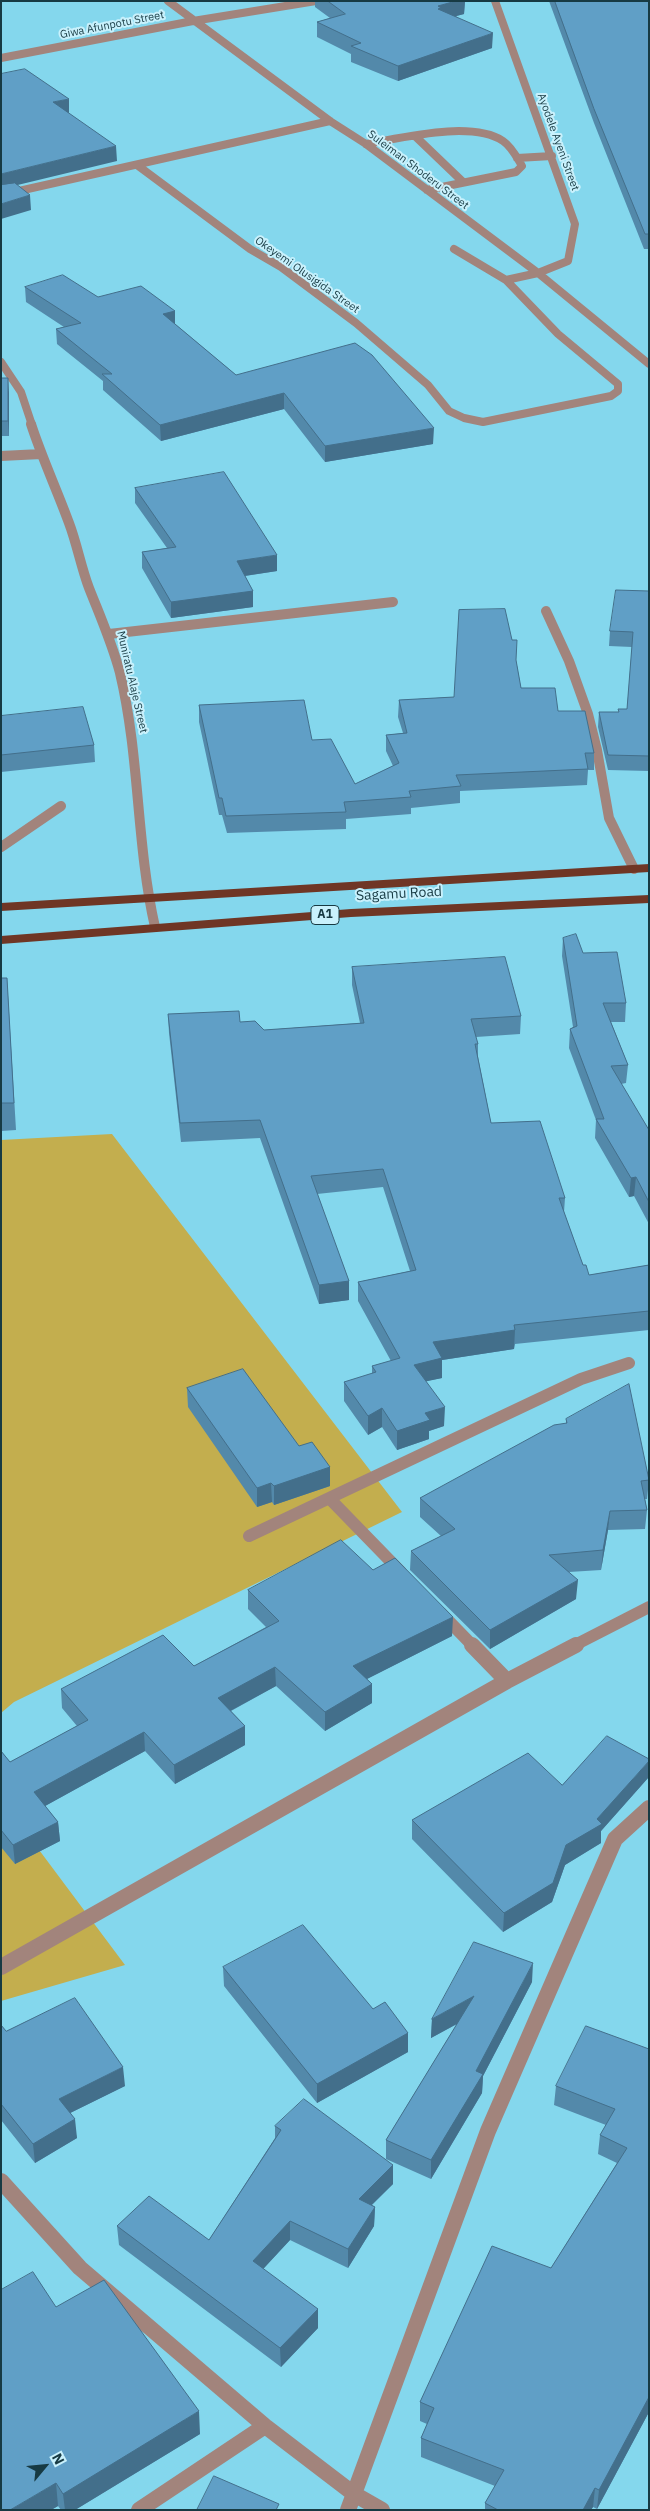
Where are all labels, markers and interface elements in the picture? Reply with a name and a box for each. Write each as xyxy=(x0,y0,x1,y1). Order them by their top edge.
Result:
street label: Giwa Afunpotu Street xyxy=(59,8,165,42)
street label: Ayodele Ayeni Street xyxy=(534,92,582,192)
street label: Suleiman Shoderu Street xyxy=(365,128,471,212)
street label: Okeyemi Olusigida Street xyxy=(252,234,362,316)
street label: Muniratu Alaje Street xyxy=(114,630,150,734)
street label: Sagamu Road xyxy=(356,883,442,905)
road number: A1 xyxy=(311,906,339,924)
north arrow xyxy=(20,2441,70,2491)
text: N xyxy=(48,2450,69,2468)

